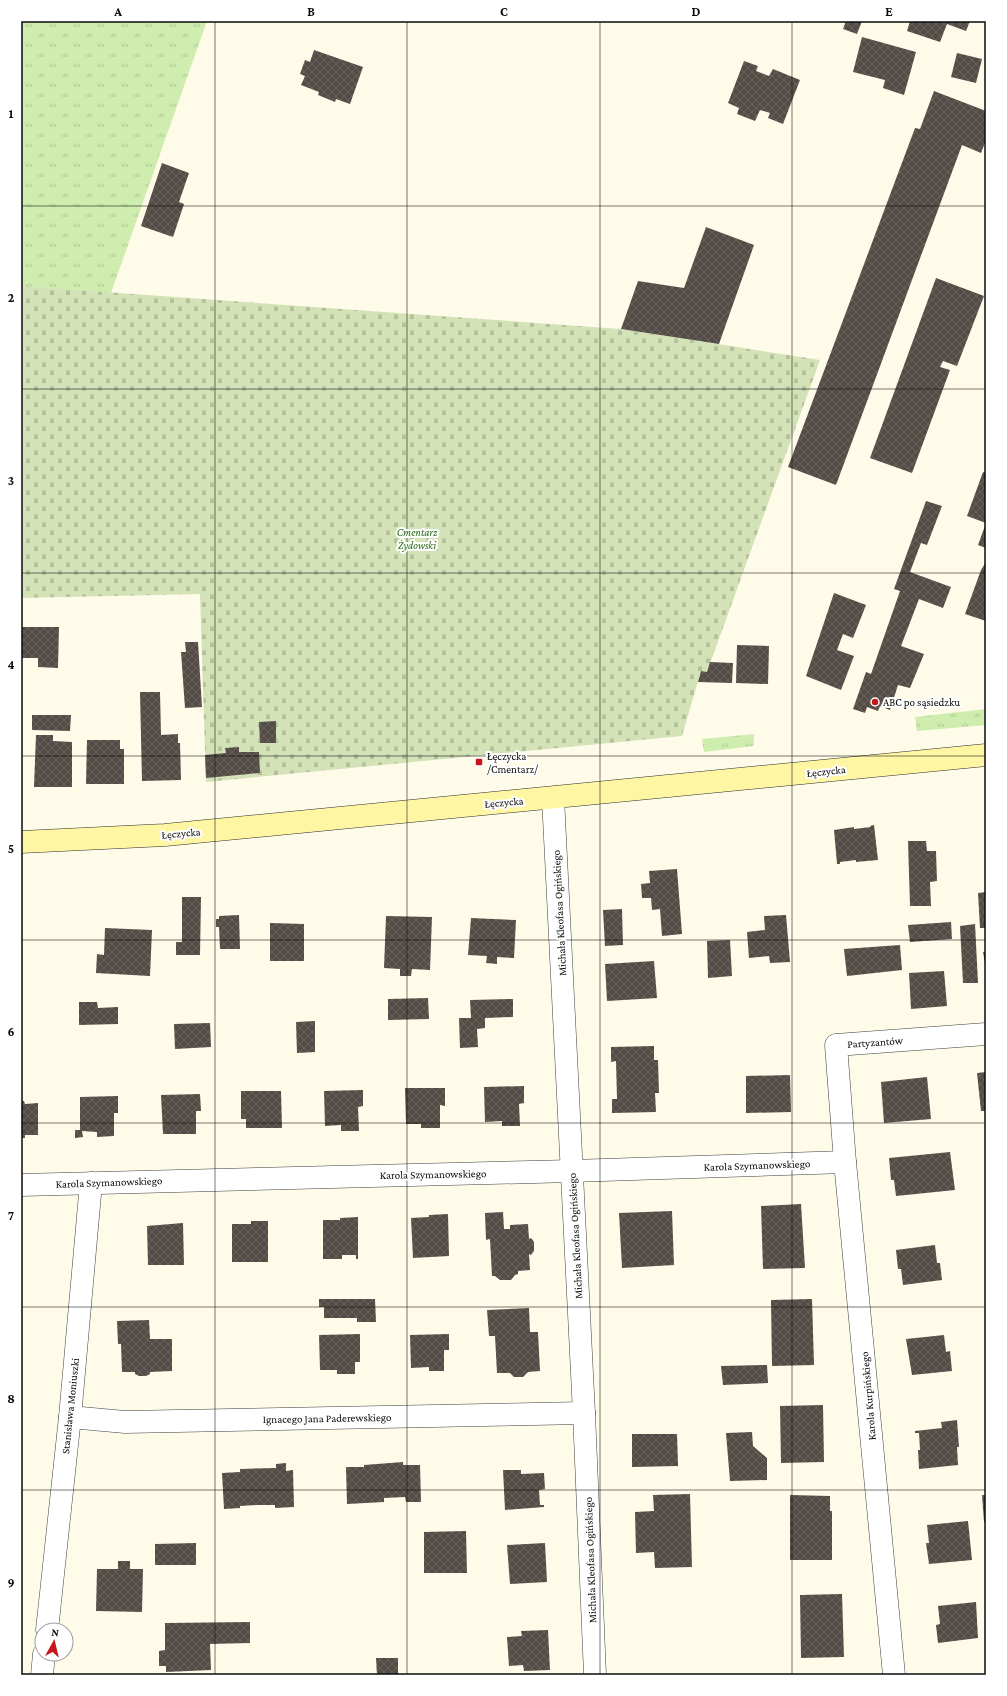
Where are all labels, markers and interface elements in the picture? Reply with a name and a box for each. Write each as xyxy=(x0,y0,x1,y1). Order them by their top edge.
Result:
text: A xyxy=(113,4,122,19)
text: B xyxy=(307,4,315,19)
text: C xyxy=(500,4,508,19)
text: D xyxy=(692,4,701,19)
text: E xyxy=(885,4,893,19)
text: 1 xyxy=(9,106,14,121)
text: 2 xyxy=(8,290,15,305)
text: 3 xyxy=(8,473,14,488)
park label: Cmentarz Żydowski xyxy=(397,526,438,552)
text: 4 xyxy=(7,657,15,672)
place label: ABC po sąsiedzku xyxy=(883,696,960,709)
marker: ABC po sąsiedzku xyxy=(870,697,880,707)
place label: Łęczycka /Cmentarz/ xyxy=(487,750,539,775)
marker: Łęczycka /Cmentarz/ xyxy=(474,757,484,767)
street label: Łęczycka xyxy=(806,763,846,780)
street label: Łęczycka xyxy=(484,794,524,811)
street label: Łęczycka xyxy=(161,825,201,842)
text: 5 xyxy=(8,841,14,856)
street label: Michała Kleofasa Ogińskiego xyxy=(550,849,569,976)
text: 6 xyxy=(7,1024,15,1039)
street label: Partyzantów xyxy=(847,1034,904,1051)
street label: Karola Szymanowskiego xyxy=(704,1157,811,1174)
street label: Karola Szymanowskiego xyxy=(380,1167,487,1182)
street label: Michała Kleofasa Ogińskiego xyxy=(566,1172,585,1299)
street label: Karola Szymanowskiego xyxy=(56,1174,163,1191)
text: 7 xyxy=(8,1208,14,1223)
street label: Karola Kurpińskiego xyxy=(858,1351,879,1441)
street label: Stanisława Moniuszki xyxy=(59,1357,81,1455)
text: 8 xyxy=(7,1391,15,1406)
street label: Ignacego Jana Paderewskiego xyxy=(263,1411,392,1426)
street label: Michała Kleofasa Ogińskiego xyxy=(582,1496,599,1623)
text: 9 xyxy=(7,1575,15,1590)
north arrow xyxy=(34,1622,74,1662)
text: N xyxy=(51,1626,60,1639)

